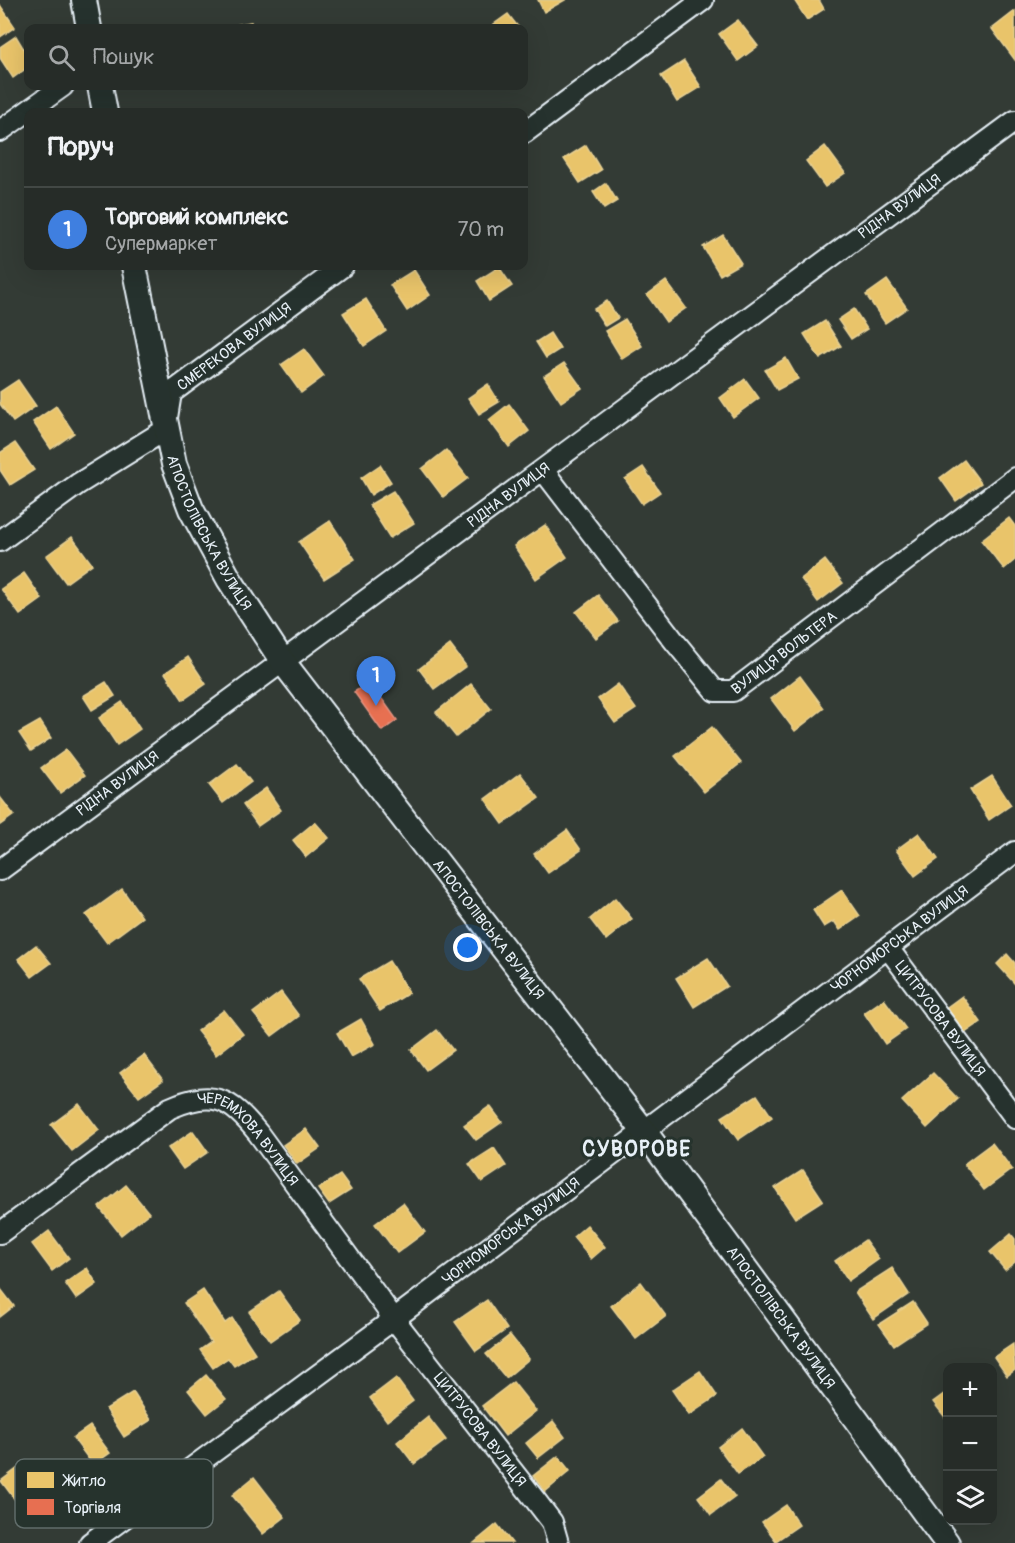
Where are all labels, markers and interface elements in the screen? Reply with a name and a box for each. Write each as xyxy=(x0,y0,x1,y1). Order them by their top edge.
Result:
search box xyxy=(24,24,528,90)
icon: search xyxy=(45,41,78,74)
text: Пошук xyxy=(93,43,154,71)
text: Поруч xyxy=(48,131,114,163)
street label: РІДНА ВУЛИЦЯ xyxy=(855,170,945,243)
text: Торговий комплекс xyxy=(105,203,288,231)
text: 1 xyxy=(64,217,71,242)
text: 70 m xyxy=(458,217,504,242)
text: Супермаркет xyxy=(105,231,217,256)
street label: СМЕРЕКОВА ВУЛИЦЯ xyxy=(173,298,296,395)
street label: АПОСТОЛІВСЬКА ВУЛИЦЯ xyxy=(162,453,256,614)
street label: РІДНА ВУЛИЦЯ xyxy=(464,458,554,532)
street label: ВУЛИЦЯ ВОЛЬТЕРА xyxy=(728,607,841,699)
pin: 1 xyxy=(356,656,395,706)
street label: РІДНА ВУЛИЦЯ xyxy=(73,747,163,820)
street label: АПОСТОЛІВСЬКА ВУЛИЦЯ xyxy=(428,856,548,1003)
street label: ЧОРНОМОРСЬКА ВУЛИЦЯ xyxy=(827,881,972,997)
your location xyxy=(453,933,482,962)
street label: ЦИТРУСОВА ВУЛИЦЯ xyxy=(891,957,990,1080)
street label: ЧЕРЕМХОВА ВУЛИЦЯ xyxy=(196,1089,302,1190)
district label: СУВОРОВЕ xyxy=(582,1136,692,1163)
street label: ЧОРНОМОРСЬКА ВУЛИЦЯ xyxy=(439,1173,584,1289)
street label: АПОСТОЛІВСЬКА ВУЛИЦЯ xyxy=(722,1243,839,1393)
map controls xyxy=(943,1363,997,1525)
button: + xyxy=(943,1363,997,1417)
street label: ЦИТРУСОВА ВУЛИЦЯ xyxy=(429,1369,530,1491)
button: − xyxy=(943,1417,997,1471)
legend xyxy=(15,1459,213,1528)
text: Житло xyxy=(61,1471,106,1491)
button: layers xyxy=(943,1471,997,1525)
text: Торгівля xyxy=(64,1498,121,1518)

